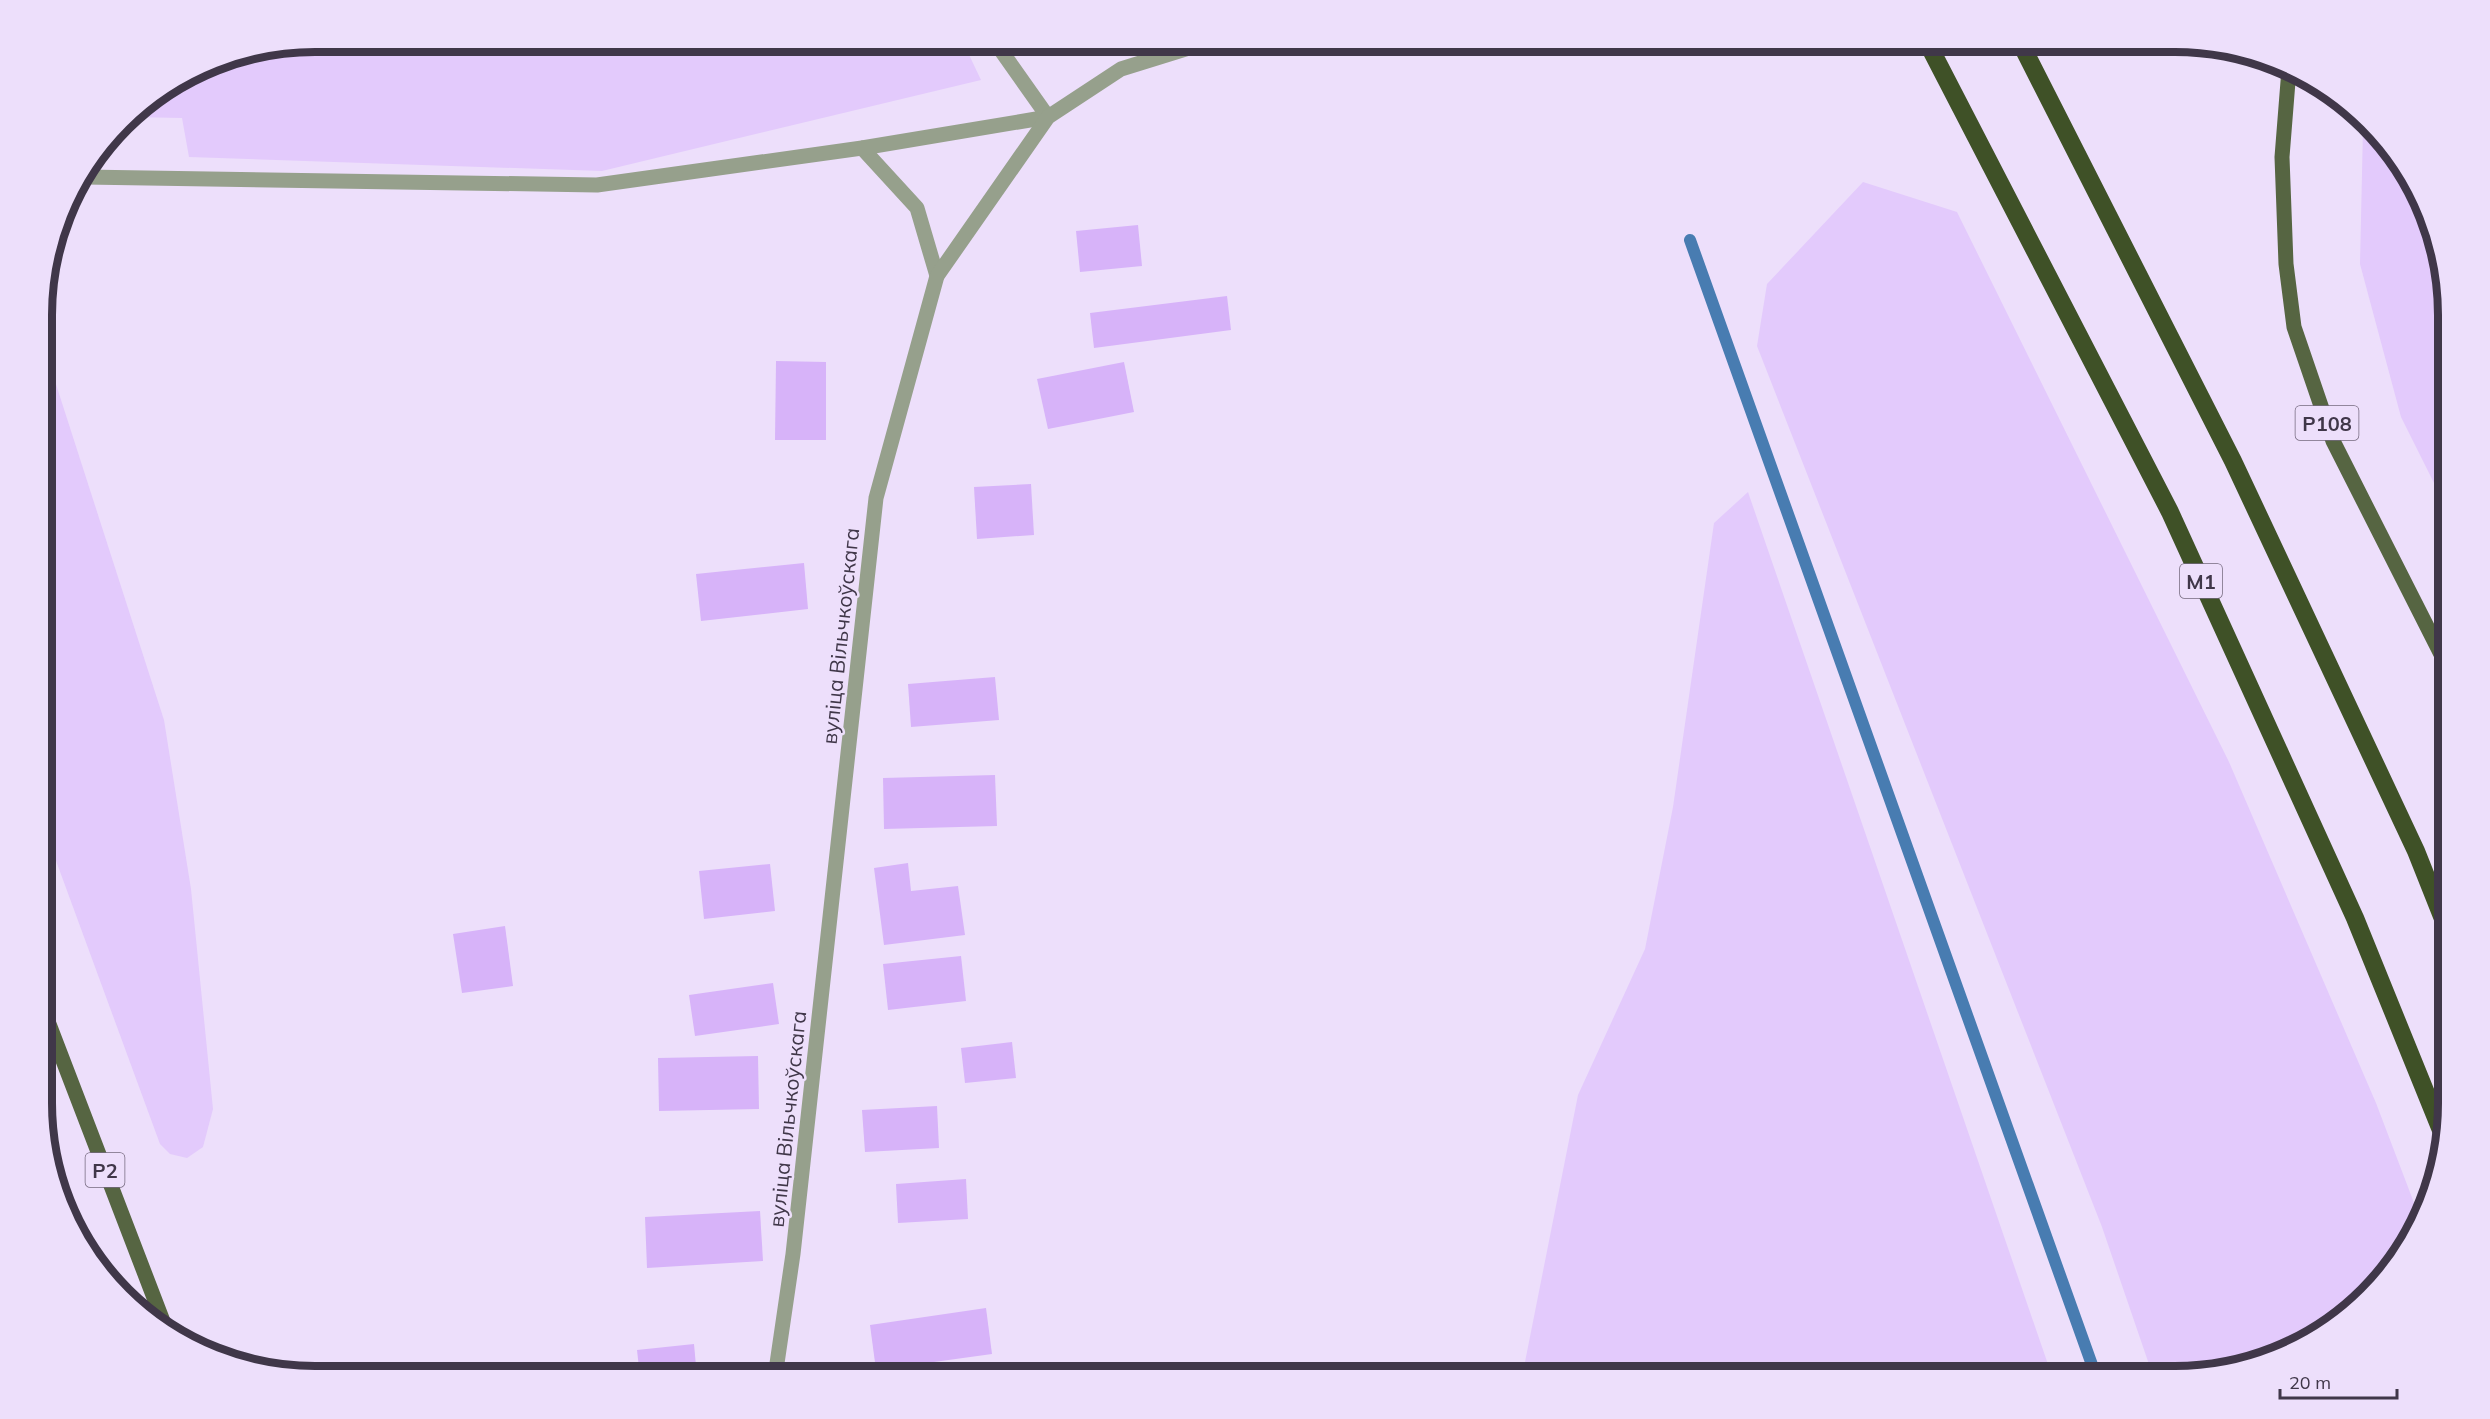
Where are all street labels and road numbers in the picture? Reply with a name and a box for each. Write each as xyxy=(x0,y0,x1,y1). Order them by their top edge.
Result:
road number: Р108 xyxy=(2296,406,2358,440)
street label: вуліца Вільчкоўскага xyxy=(816,526,864,746)
road number: М1 xyxy=(2180,564,2222,598)
street label: вуліца Вільчкоўскага xyxy=(763,1009,811,1229)
road number: Р2 xyxy=(86,1153,124,1187)

